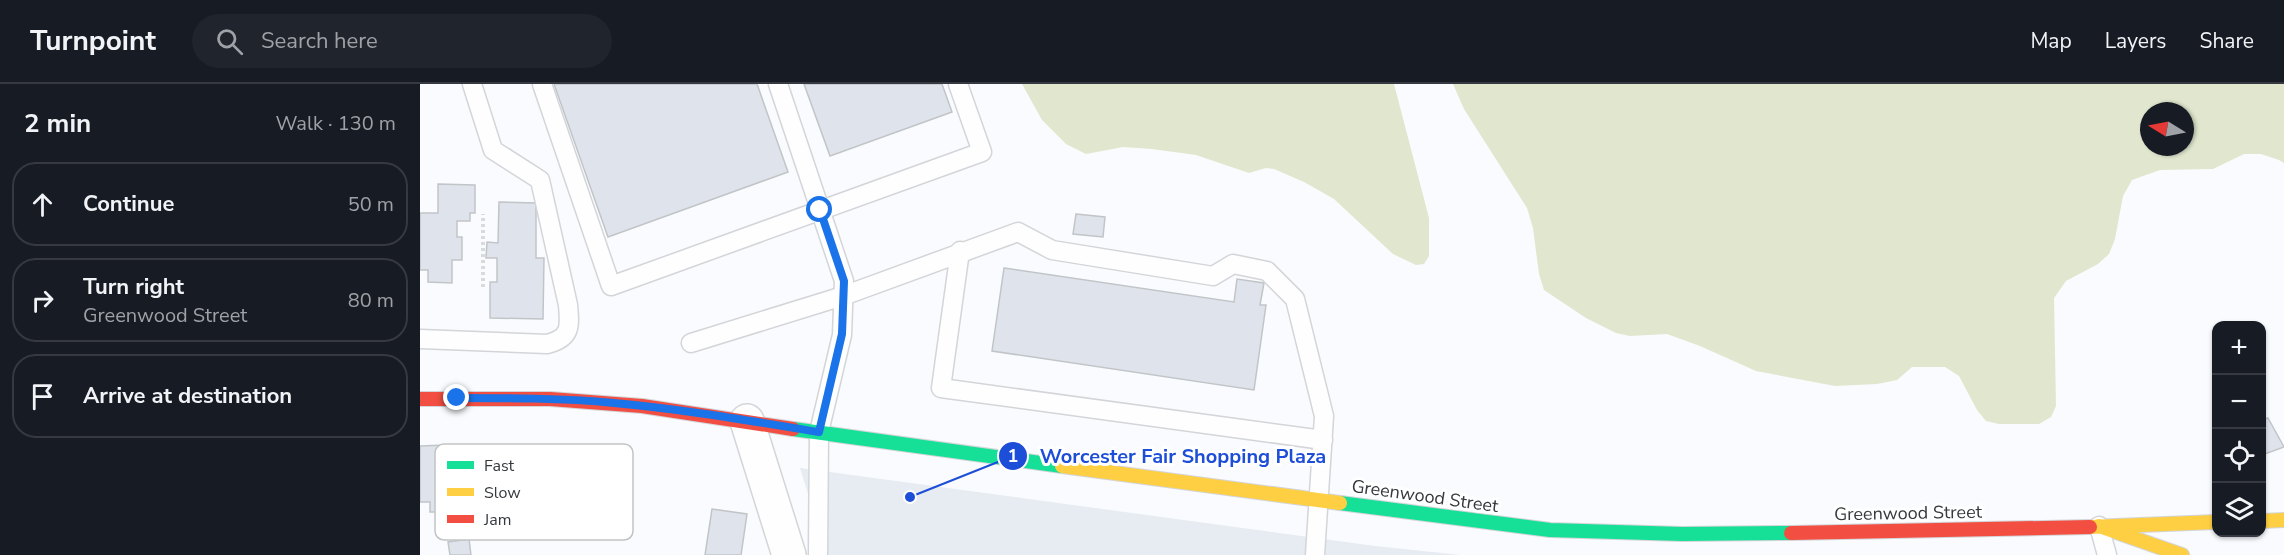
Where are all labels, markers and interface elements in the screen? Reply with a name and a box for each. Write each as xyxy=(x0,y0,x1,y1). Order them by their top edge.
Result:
search box xyxy=(192,14,612,68)
text: Turnpoint xyxy=(30,22,156,60)
icon: search xyxy=(213,25,246,58)
text: Search here xyxy=(261,26,378,56)
text: Map xyxy=(2030,27,2072,55)
text: Layers xyxy=(2105,27,2166,55)
text: Share xyxy=(2199,27,2254,55)
north arrow xyxy=(2140,102,2194,156)
text: 2 min xyxy=(24,106,91,141)
text: Walk · 130 m xyxy=(276,110,396,137)
icon: ahead xyxy=(26,188,59,221)
text: Continue xyxy=(83,189,174,219)
text: 50 m xyxy=(348,191,394,218)
route start xyxy=(806,196,832,222)
text: Turn right xyxy=(83,272,184,302)
icon: right xyxy=(26,284,59,317)
text: 80 m xyxy=(348,287,394,314)
text: Greenwood Street xyxy=(83,302,247,329)
map controls xyxy=(2212,321,2266,537)
button: + xyxy=(2212,321,2266,375)
button: − xyxy=(2212,375,2266,429)
icon: arrive xyxy=(26,380,59,413)
text: Arrive at destination xyxy=(83,381,292,411)
route end xyxy=(443,384,469,410)
button: locate xyxy=(2212,429,2266,483)
callout: Worcester Fair Shopping Plaza xyxy=(998,437,1339,475)
text: Worcester Fair Shopping Plaza xyxy=(1040,443,1326,470)
legend xyxy=(435,444,633,540)
text: 1 xyxy=(1008,444,1018,468)
text: Fast xyxy=(484,455,515,477)
street label: Greenwood Street xyxy=(1350,474,1501,518)
text: Slow xyxy=(484,482,521,504)
button: layers xyxy=(2212,483,2266,537)
street label: Greenwood Street xyxy=(1834,500,1983,526)
text: Jam xyxy=(483,509,511,531)

